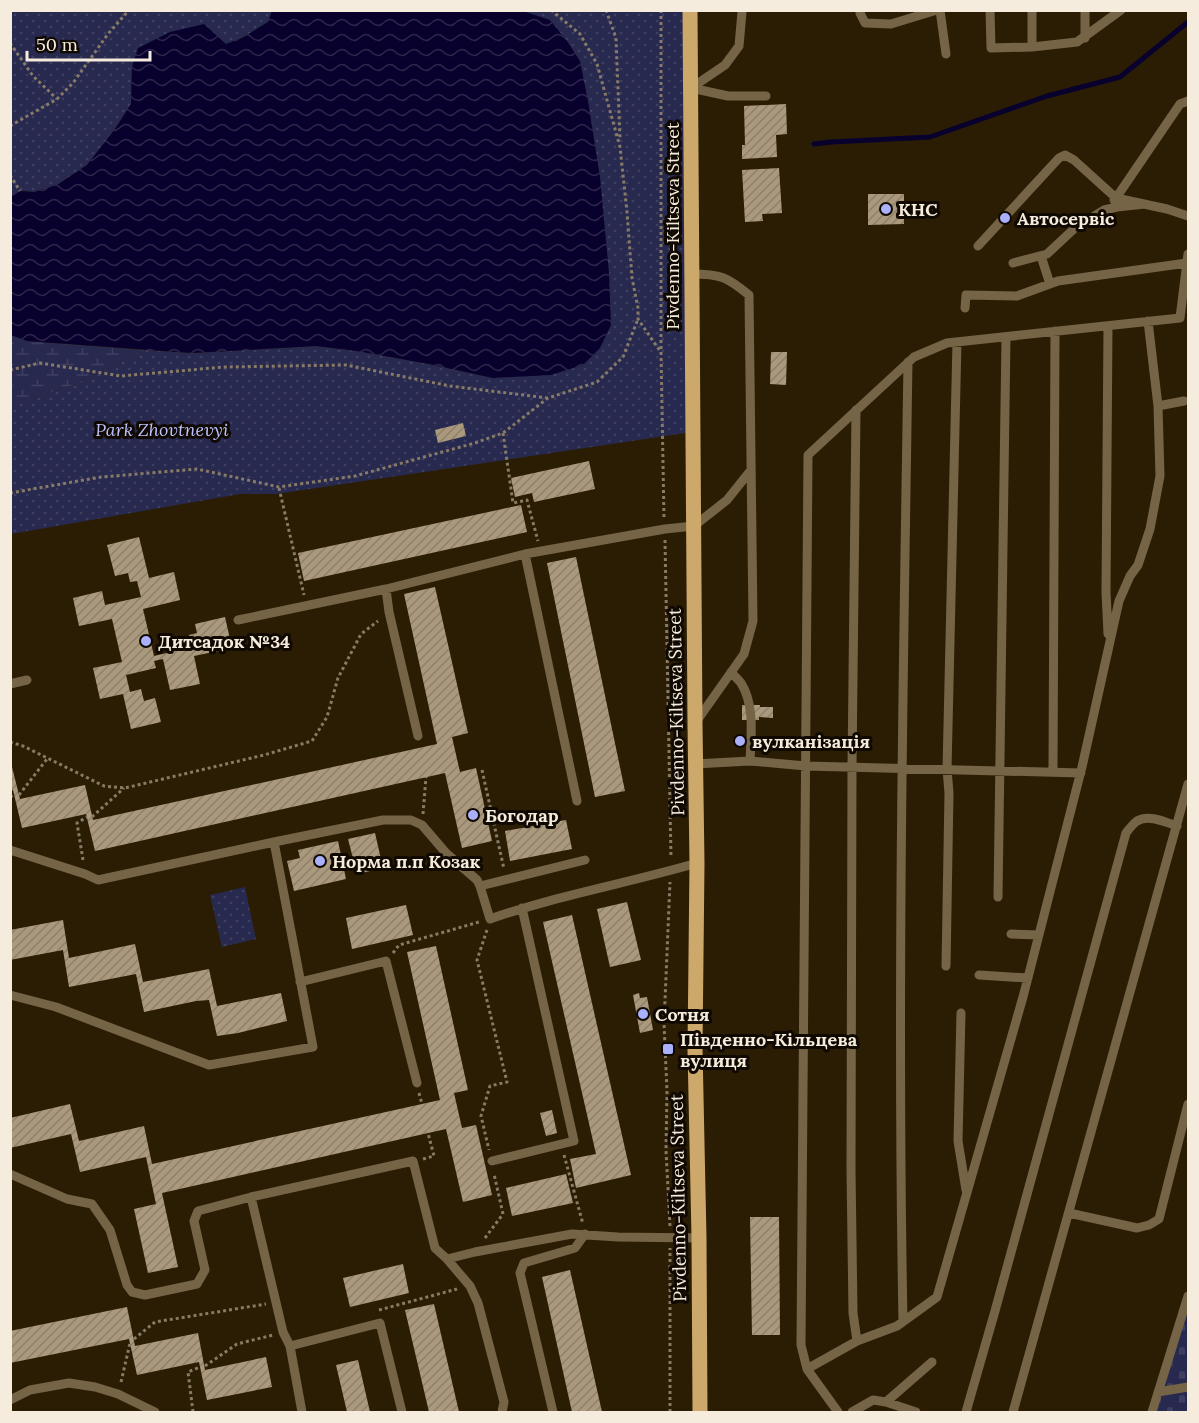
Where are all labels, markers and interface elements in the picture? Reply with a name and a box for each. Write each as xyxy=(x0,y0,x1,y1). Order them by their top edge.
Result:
scale bar xyxy=(27,24,150,62)
text: 50 m xyxy=(36,33,78,56)
street label: Pivdenno-Kiltseva Street xyxy=(661,122,684,330)
place label: КНС xyxy=(898,198,938,221)
marker: КНС xyxy=(879,202,893,216)
place label: Автосервіс xyxy=(1017,207,1115,230)
marker: Автосервіс xyxy=(998,211,1012,225)
park label: Park Zhovtnevyi xyxy=(95,418,229,441)
street label: Pivdenno-Kiltseva Street xyxy=(663,608,689,816)
place label: Дитсадок №34 xyxy=(158,630,290,653)
marker: Дитсадок №34 xyxy=(139,634,153,648)
place label: вулканізація xyxy=(752,730,870,753)
marker: вулканізація xyxy=(733,734,747,748)
place label: Богодар xyxy=(485,804,559,827)
marker: Богодар xyxy=(466,808,480,822)
place label: Норма п.п Козак xyxy=(332,850,481,873)
marker: Норма п.п Козак xyxy=(313,854,327,868)
place label: Сотня xyxy=(655,1003,710,1026)
marker: Сотня xyxy=(636,1007,650,1021)
place label: Південно-Кільцева вулиця xyxy=(680,1028,858,1072)
marker: Південно-Кільцева вулиця xyxy=(661,1042,675,1056)
street label: Pivdenno-Kiltseva Street xyxy=(665,1094,691,1302)

